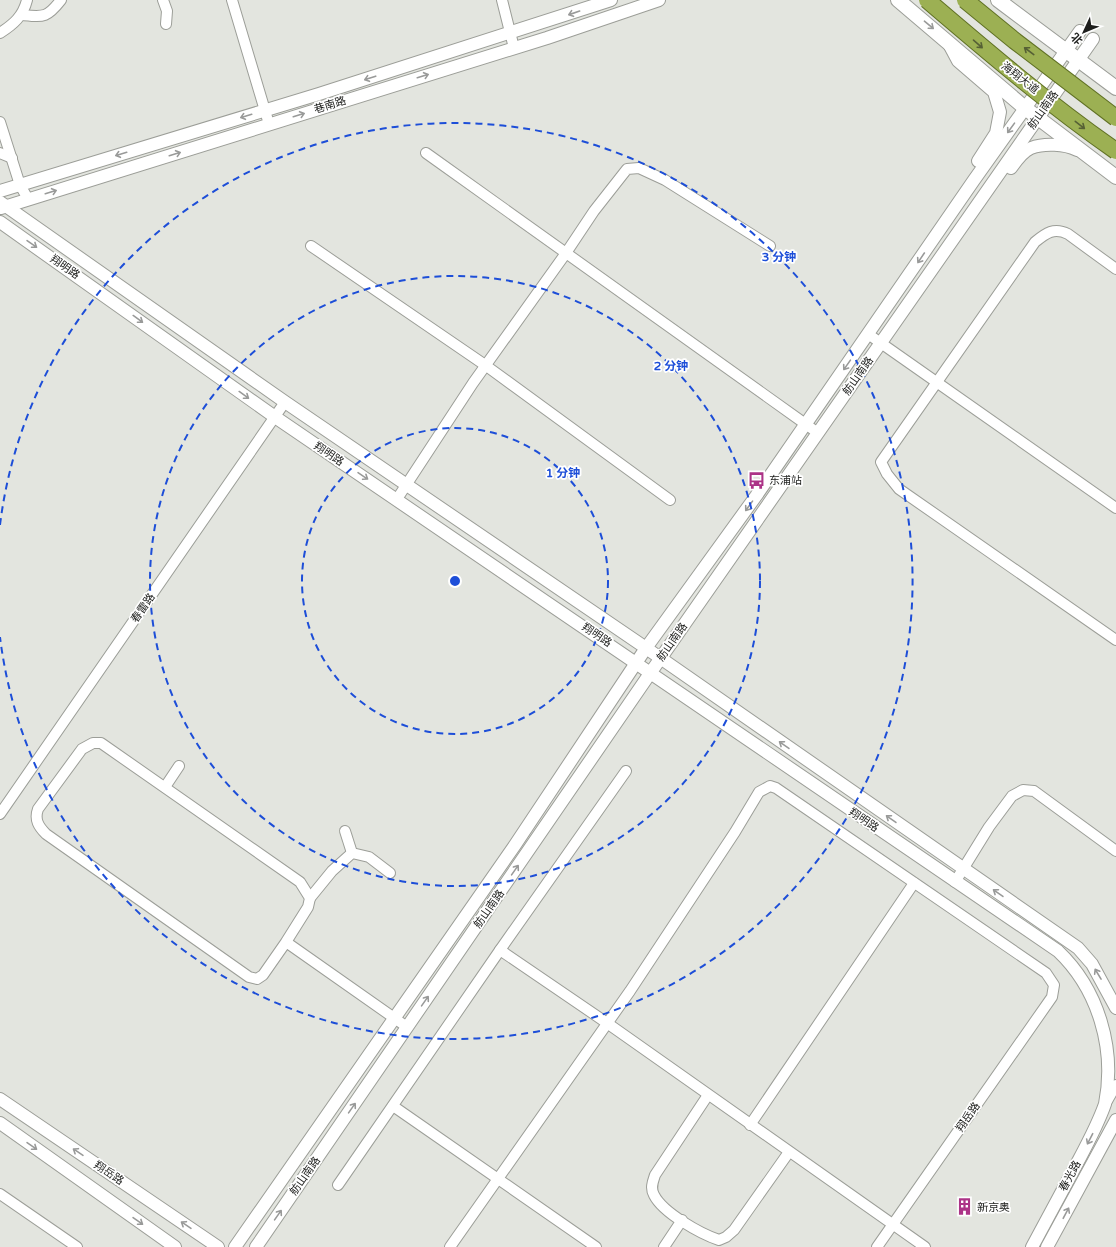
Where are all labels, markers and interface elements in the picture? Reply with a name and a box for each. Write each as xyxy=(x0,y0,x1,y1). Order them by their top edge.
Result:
one-way arrow xyxy=(567,10,580,17)
north arrow xyxy=(1064,12,1104,52)
one-way arrow xyxy=(923,20,934,29)
text: 北 xyxy=(1069,30,1086,47)
one-way arrow xyxy=(973,39,984,48)
one-way arrow xyxy=(1024,47,1035,56)
street label: 海翔大道 xyxy=(999,59,1041,97)
one-way arrow xyxy=(416,72,429,79)
one-way arrow xyxy=(363,75,376,82)
street label: 舫山南路 xyxy=(1025,88,1061,132)
street label: 巷南路 xyxy=(312,94,348,116)
one-way arrow xyxy=(292,111,305,118)
one-way arrow xyxy=(239,113,252,120)
one-way arrow xyxy=(1074,121,1085,129)
one-way arrow xyxy=(1007,122,1015,133)
one-way arrow xyxy=(168,150,181,157)
one-way arrow xyxy=(115,151,128,158)
one-way arrow xyxy=(44,188,57,195)
one-way arrow xyxy=(26,240,37,248)
text: 3 分钟 xyxy=(762,250,796,264)
street label: 翔明路 xyxy=(48,252,82,282)
one-way arrow xyxy=(917,252,925,263)
one-way arrow xyxy=(133,315,144,323)
street label: 舫山南路 xyxy=(840,354,876,398)
text: 2 分钟 xyxy=(654,359,688,373)
one-way arrow xyxy=(843,359,851,370)
one-way arrow xyxy=(238,391,249,399)
street label: 翔明路 xyxy=(312,439,346,469)
text: 1 分钟 xyxy=(546,466,580,480)
bus stop icon: 东浦站 xyxy=(746,470,766,490)
one-way arrow xyxy=(357,472,368,480)
place label: 东浦站 xyxy=(769,474,802,487)
one-way arrow xyxy=(745,500,753,511)
centre of rings xyxy=(448,574,462,588)
street label: 春雷路 xyxy=(128,591,158,625)
street label: 翔明路 xyxy=(580,620,614,650)
street label: 舫山南路 xyxy=(654,620,690,664)
one-way arrow xyxy=(779,741,790,749)
street label: 翔明路 xyxy=(847,805,881,835)
one-way arrow xyxy=(886,815,897,823)
one-way arrow xyxy=(511,865,519,876)
street label: 舫山南路 xyxy=(471,887,507,931)
one-way arrow xyxy=(993,889,1004,897)
one-way arrow xyxy=(1094,968,1102,980)
one-way arrow xyxy=(421,995,429,1006)
street label: 翔岳路 xyxy=(953,1100,983,1134)
one-way arrow xyxy=(348,1103,356,1114)
one-way arrow xyxy=(1086,1132,1093,1144)
one-way arrow xyxy=(26,1142,37,1150)
one-way arrow xyxy=(73,1148,84,1156)
street label: 舫山南路 xyxy=(287,1154,323,1198)
street label: 翔岳路 xyxy=(92,1158,126,1188)
street label: 春光路 xyxy=(1057,1158,1083,1194)
building icon: 新京奥 xyxy=(954,1197,974,1217)
place label: 新京奥 xyxy=(977,1201,1010,1214)
one-way arrow xyxy=(1062,1207,1070,1219)
one-way arrow xyxy=(274,1210,282,1221)
one-way arrow xyxy=(132,1217,143,1225)
one-way arrow xyxy=(181,1221,192,1229)

